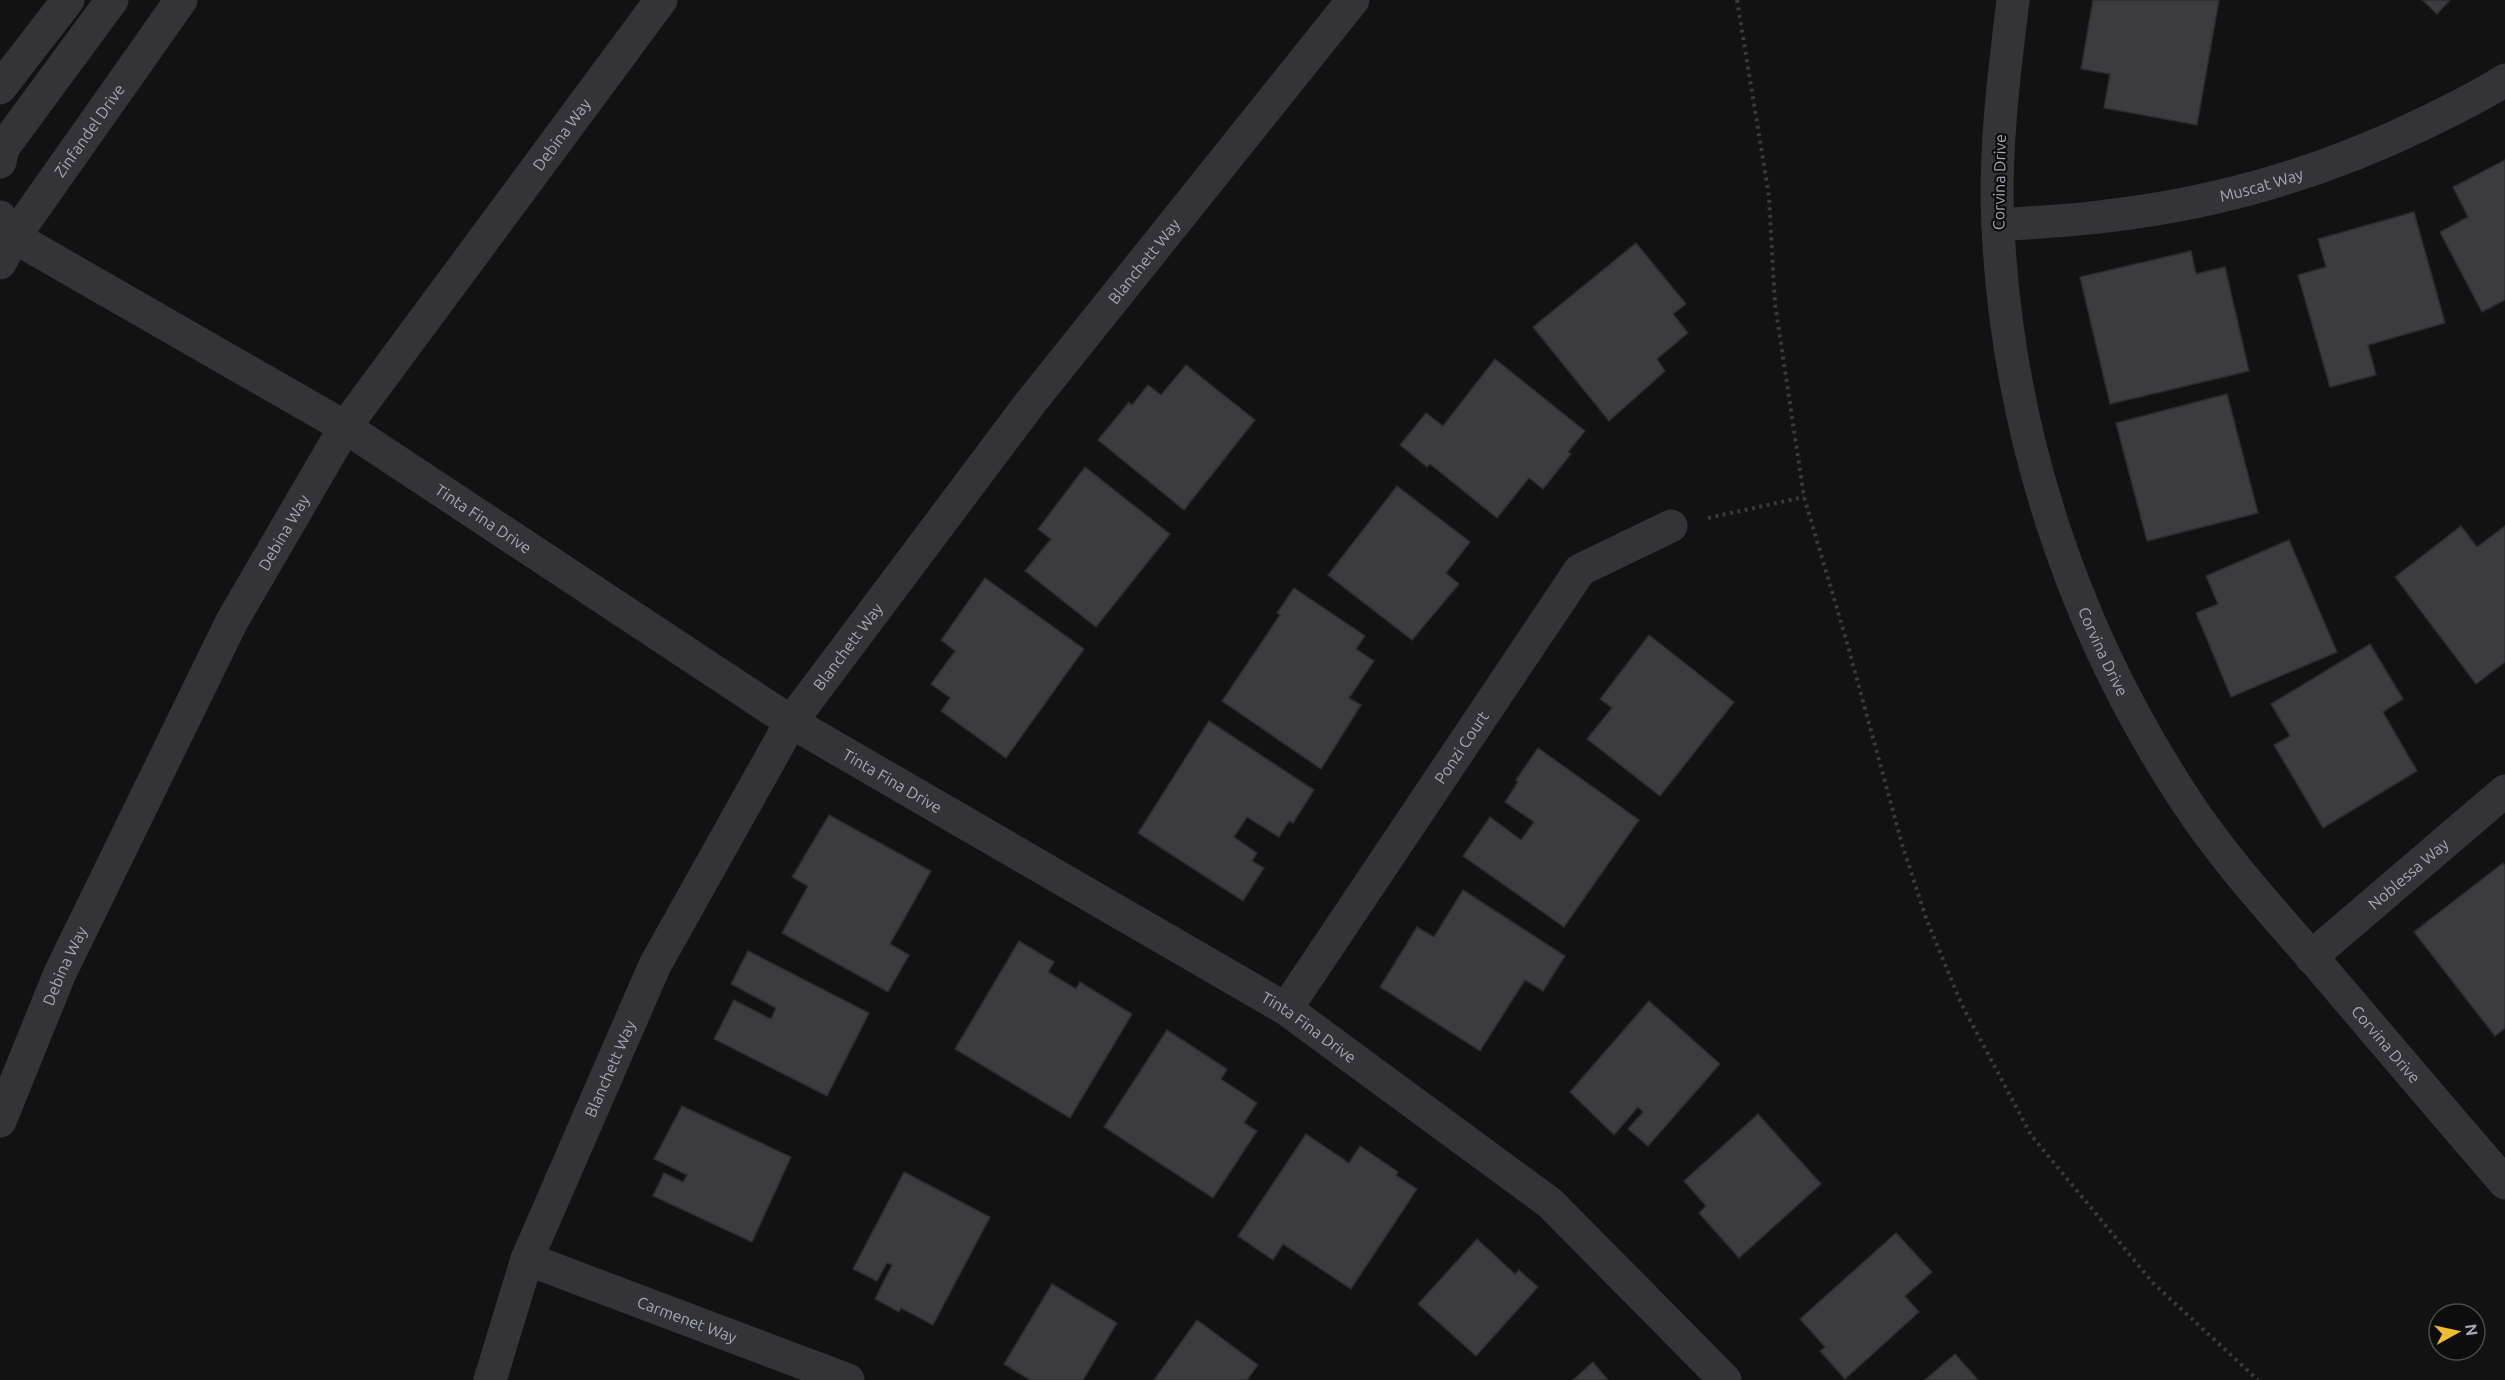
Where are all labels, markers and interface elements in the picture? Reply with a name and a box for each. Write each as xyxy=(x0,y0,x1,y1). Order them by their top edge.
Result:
street label: Zinfandel Drive xyxy=(50,80,128,180)
street label: Debina Way xyxy=(529,95,594,174)
street label: Corvina Drive xyxy=(1989,134,2009,230)
street label: Muscat Way xyxy=(2218,164,2306,205)
street label: Blanchett Way xyxy=(1104,215,1183,307)
street label: Tinta Fina Drive xyxy=(432,480,535,557)
street label: Debina Way xyxy=(254,491,313,574)
street label: Blanchett Way xyxy=(809,599,886,693)
street label: Corvina Drive xyxy=(2075,604,2132,699)
street label: Ponzi Court xyxy=(1431,707,1492,787)
street label: Tinta Fina Drive xyxy=(840,745,945,817)
street label: Noblessa Way xyxy=(2365,834,2452,913)
street label: Debina Way xyxy=(39,923,90,1008)
street label: Tinta Fina Drive xyxy=(1258,988,1360,1066)
street label: Corvina Drive xyxy=(2348,1002,2424,1086)
street label: Blanchett Way xyxy=(581,1017,639,1120)
street label: Carmenet Way xyxy=(635,1292,740,1346)
north arrow xyxy=(2427,1302,2487,1362)
text: N xyxy=(2462,1323,2482,1337)

